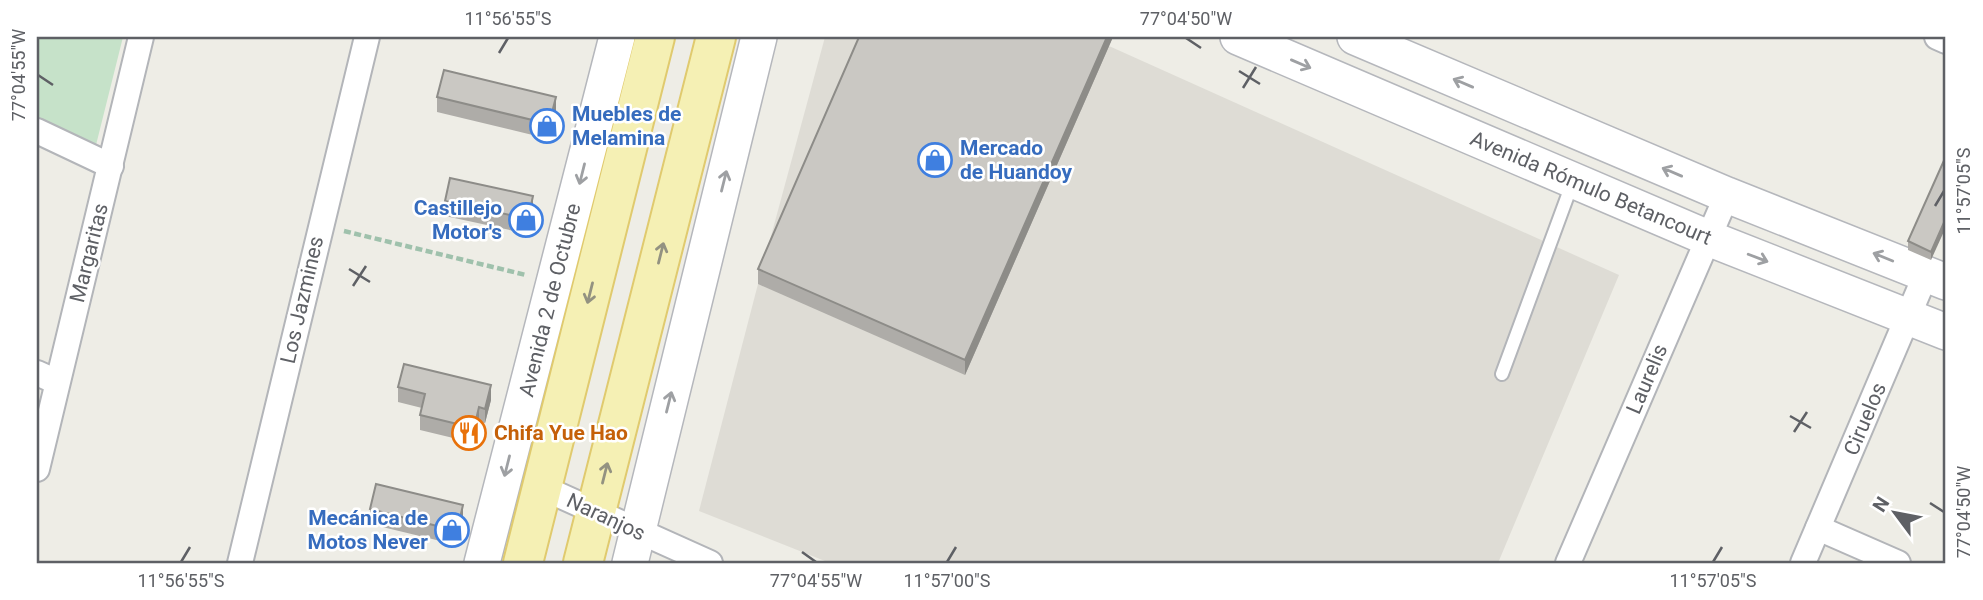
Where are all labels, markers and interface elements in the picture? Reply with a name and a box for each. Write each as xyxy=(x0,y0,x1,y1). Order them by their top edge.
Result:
text: 11°56'55"S xyxy=(464,8,552,29)
text: 77°04'50"W xyxy=(1140,8,1232,29)
text: 77°04'55"W xyxy=(8,29,29,121)
one-way arrow xyxy=(1289,58,1311,71)
one-way arrow xyxy=(1452,76,1474,89)
place label: Muebles de Melamina xyxy=(572,102,681,150)
shop icon: Muebles de Melamina xyxy=(528,107,566,145)
street label: Avenida Rómulo Betancourt xyxy=(1467,126,1715,250)
place label: Mercado de Huandoy xyxy=(960,136,1073,184)
shop icon: Mercado de Huandoy xyxy=(916,141,954,179)
text: 11°57'05"S xyxy=(1953,147,1974,235)
one-way arrow xyxy=(575,162,588,185)
one-way arrow xyxy=(1662,164,1683,177)
one-way arrow xyxy=(718,170,731,193)
place label: Castillejo Motor's xyxy=(414,196,502,244)
street label: Margaritas xyxy=(65,201,113,305)
shop icon: Castillejo Motor's xyxy=(507,201,545,239)
street label: Avenida 2 de Octubre xyxy=(514,201,586,399)
street label: Los Jazmines xyxy=(276,234,328,366)
one-way arrow xyxy=(655,242,668,264)
one-way arrow xyxy=(1873,249,1894,262)
one-way arrow xyxy=(1747,252,1769,265)
one-way arrow xyxy=(583,281,596,304)
street label: Laurelis xyxy=(1622,341,1672,417)
street label: Ciruelos xyxy=(1839,379,1891,459)
one-way arrow xyxy=(663,391,676,414)
restaurant icon: Chifa Yue Hao xyxy=(450,414,488,452)
place label: Chifa Yue Hao xyxy=(494,421,628,445)
one-way arrow xyxy=(500,454,513,476)
one-way arrow xyxy=(599,462,612,485)
text: 77°04'50"W xyxy=(1953,466,1974,558)
north arrow xyxy=(1860,477,1930,548)
street label: Naranjos xyxy=(563,488,649,546)
text: N xyxy=(1868,492,1894,516)
place label: Mecánica de Motos Never xyxy=(308,506,428,554)
shop icon: Mecánica de Motos Never xyxy=(433,511,471,549)
text: 11°56'55"S xyxy=(137,570,225,591)
text: 77°04'55"W xyxy=(770,570,862,591)
text: 11°57'00"S xyxy=(903,570,991,591)
text: 11°57'05"S xyxy=(1669,570,1757,591)

